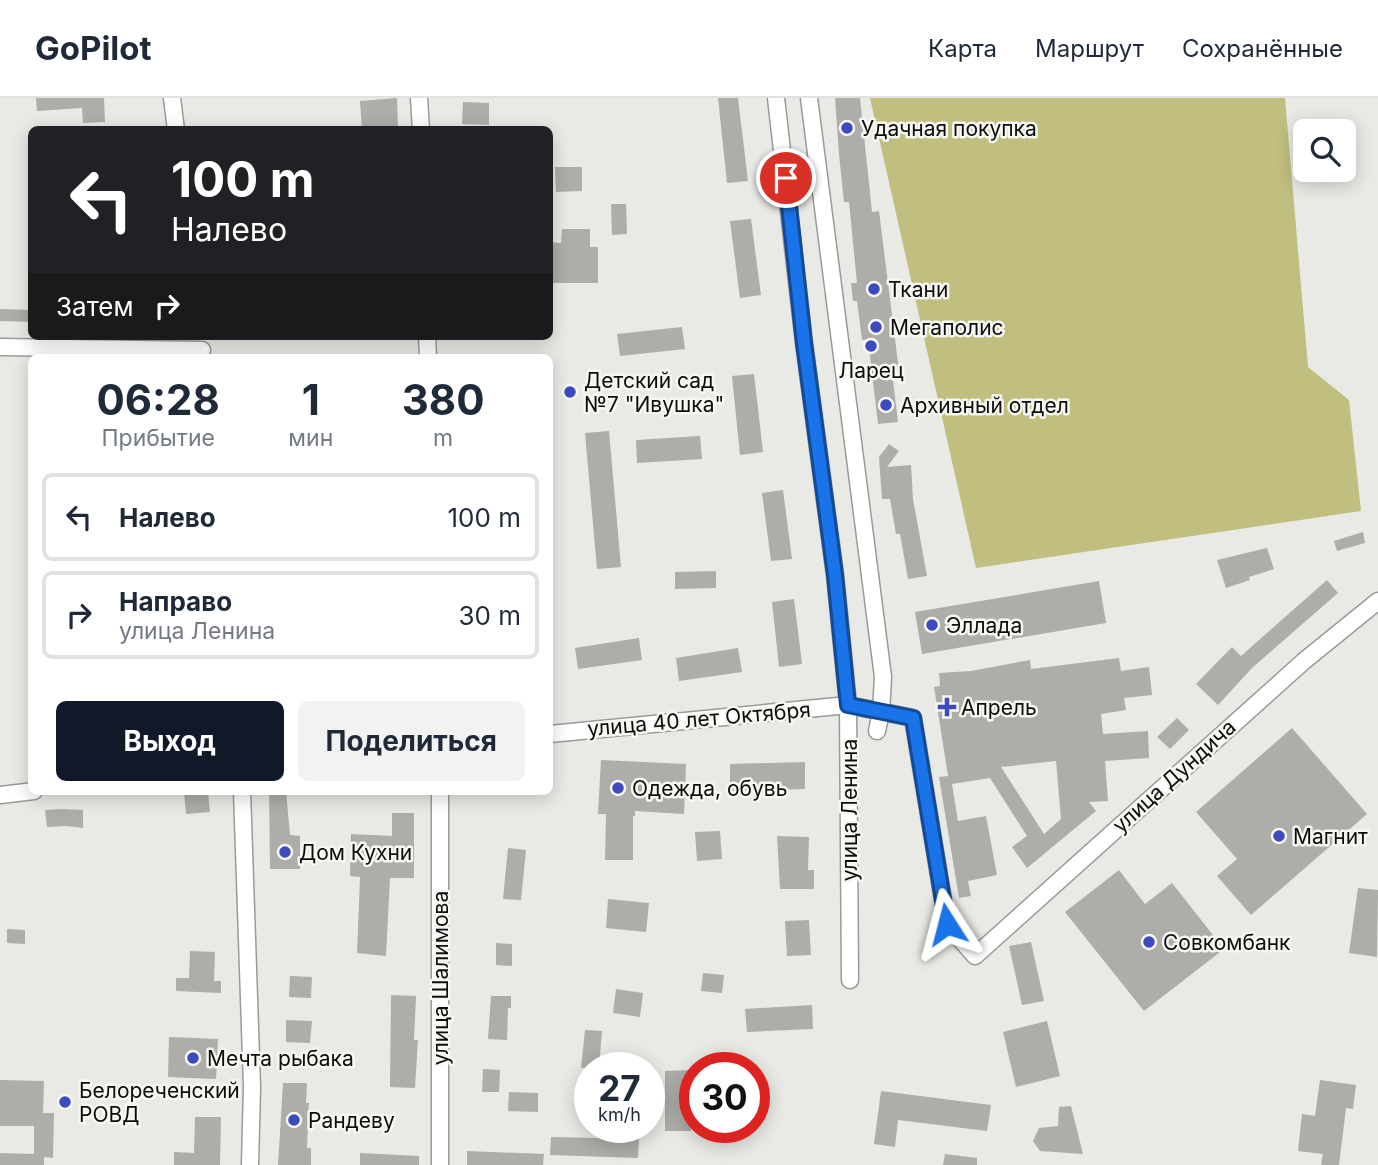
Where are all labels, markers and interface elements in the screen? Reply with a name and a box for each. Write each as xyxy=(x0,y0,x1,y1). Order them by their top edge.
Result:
text: GoPilot xyxy=(35,28,152,68)
text: Карта xyxy=(928,34,997,63)
text: Маршрут xyxy=(1035,34,1144,63)
text: Сохранённые xyxy=(1182,34,1343,63)
place label: Удачная покупка xyxy=(861,116,1037,141)
map controls xyxy=(1293,119,1356,182)
button: search xyxy=(1293,119,1356,182)
marker: Удачная покупка xyxy=(839,120,855,136)
pin xyxy=(756,148,816,208)
text: 100 m xyxy=(171,150,315,209)
icon: left xyxy=(56,154,147,245)
icon: arrive xyxy=(767,159,805,197)
text: Налево xyxy=(171,210,287,249)
place label: Ткани xyxy=(888,277,948,302)
marker: Ткани xyxy=(866,281,882,297)
icon: right xyxy=(148,287,186,325)
text: Затем xyxy=(56,291,134,322)
place label: Мегаполис xyxy=(890,315,1004,340)
marker: Мегаполис xyxy=(868,319,884,335)
marker: Ларец xyxy=(863,338,879,354)
place label: Ларец xyxy=(838,358,904,383)
place label: Детский сад №7 "Ивушка" xyxy=(584,368,724,417)
text: 06:28 xyxy=(96,374,220,425)
text: 1 xyxy=(302,374,320,425)
text: 380 xyxy=(402,374,485,425)
marker: Детский сад №7 "Ивушка" xyxy=(562,384,578,400)
place label: Архивный отдел xyxy=(900,393,1069,418)
marker: Архивный отдел xyxy=(878,397,894,413)
text: Прибытие xyxy=(101,424,215,452)
text: мин xyxy=(288,424,333,452)
text: m xyxy=(433,424,453,452)
icon: left xyxy=(60,498,98,536)
text: Налево xyxy=(119,502,216,533)
text: 100 m xyxy=(448,502,521,533)
text: Направо xyxy=(119,586,232,617)
icon: right xyxy=(60,596,98,634)
text: 30 m xyxy=(458,600,521,631)
place label: Эллада xyxy=(946,613,1022,638)
text: улица Ленина xyxy=(119,617,275,645)
marker: Эллада xyxy=(924,617,940,633)
place label: Апрель xyxy=(961,695,1037,720)
street label: улица 40 лет Октября xyxy=(586,697,812,741)
marker: Апрель xyxy=(939,699,955,715)
button: Выход xyxy=(56,701,284,781)
button: Поделиться xyxy=(298,701,525,781)
street label: улица Дундича xyxy=(1107,714,1241,838)
street label: улица Ленина xyxy=(837,739,862,881)
place label: Одежда, обувь xyxy=(632,776,787,801)
marker: Одежда, обувь xyxy=(610,780,626,796)
place label: Магнит xyxy=(1293,824,1368,849)
marker: Магнит xyxy=(1271,828,1287,844)
place label: Дом Кухни xyxy=(299,840,412,865)
marker: Дом Кухни xyxy=(277,844,293,860)
position arrow xyxy=(910,887,984,961)
street label: улица Шалимова xyxy=(428,891,453,1065)
place label: Совкомбанк xyxy=(1163,930,1291,955)
marker: Совкомбанк xyxy=(1141,934,1157,950)
place label: Мечта рыбака xyxy=(207,1046,354,1071)
marker: Мечта рыбака xyxy=(185,1050,201,1066)
speed limit sign: 30 xyxy=(679,1052,770,1143)
text: 27 xyxy=(598,1067,641,1109)
place label: Белореченский РОВД xyxy=(79,1078,240,1127)
marker: Белореченский РОВД xyxy=(57,1094,73,1110)
text: km/h xyxy=(598,1104,641,1125)
place label: Рандеву xyxy=(308,1108,395,1133)
marker: Рандеву xyxy=(286,1112,302,1128)

